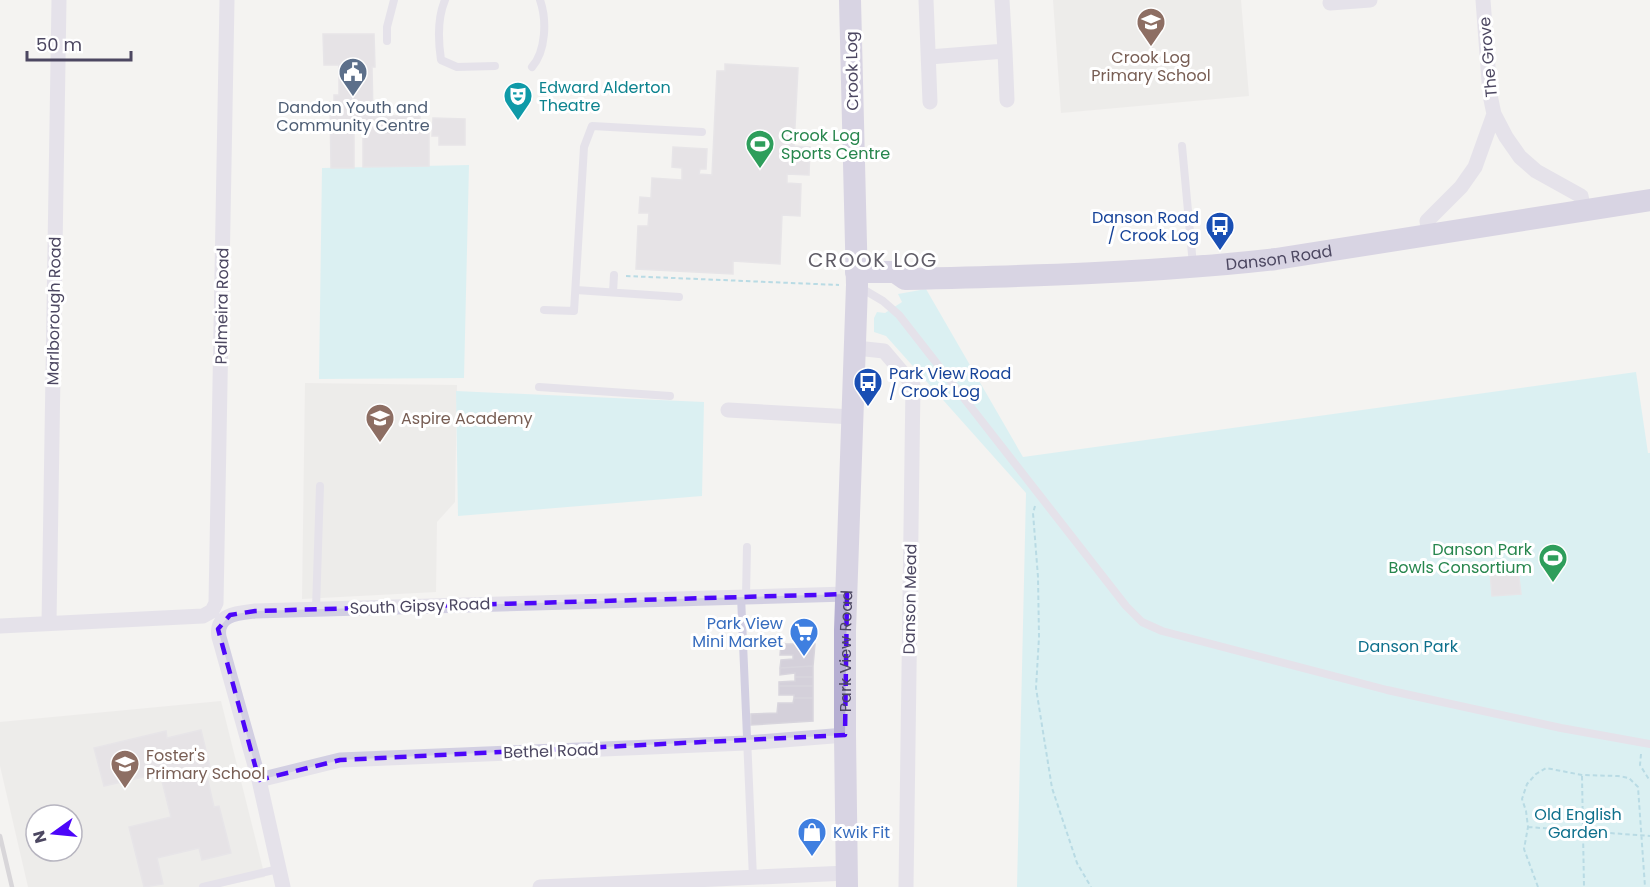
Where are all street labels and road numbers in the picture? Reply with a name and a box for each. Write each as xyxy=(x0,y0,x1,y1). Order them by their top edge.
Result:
street label: The Grove xyxy=(1473,16,1503,98)
street label: Crook Log xyxy=(840,31,864,111)
street label: Marlborough Road xyxy=(41,236,67,386)
street label: Danson Road xyxy=(1225,239,1334,276)
street label: Palmeira Road xyxy=(209,247,235,365)
street label: Danson Mead xyxy=(898,543,922,655)
street label: Park View Road xyxy=(833,589,858,712)
street label: South Gipsy Road xyxy=(349,592,491,620)
street label: Bethel Road xyxy=(503,738,599,764)

